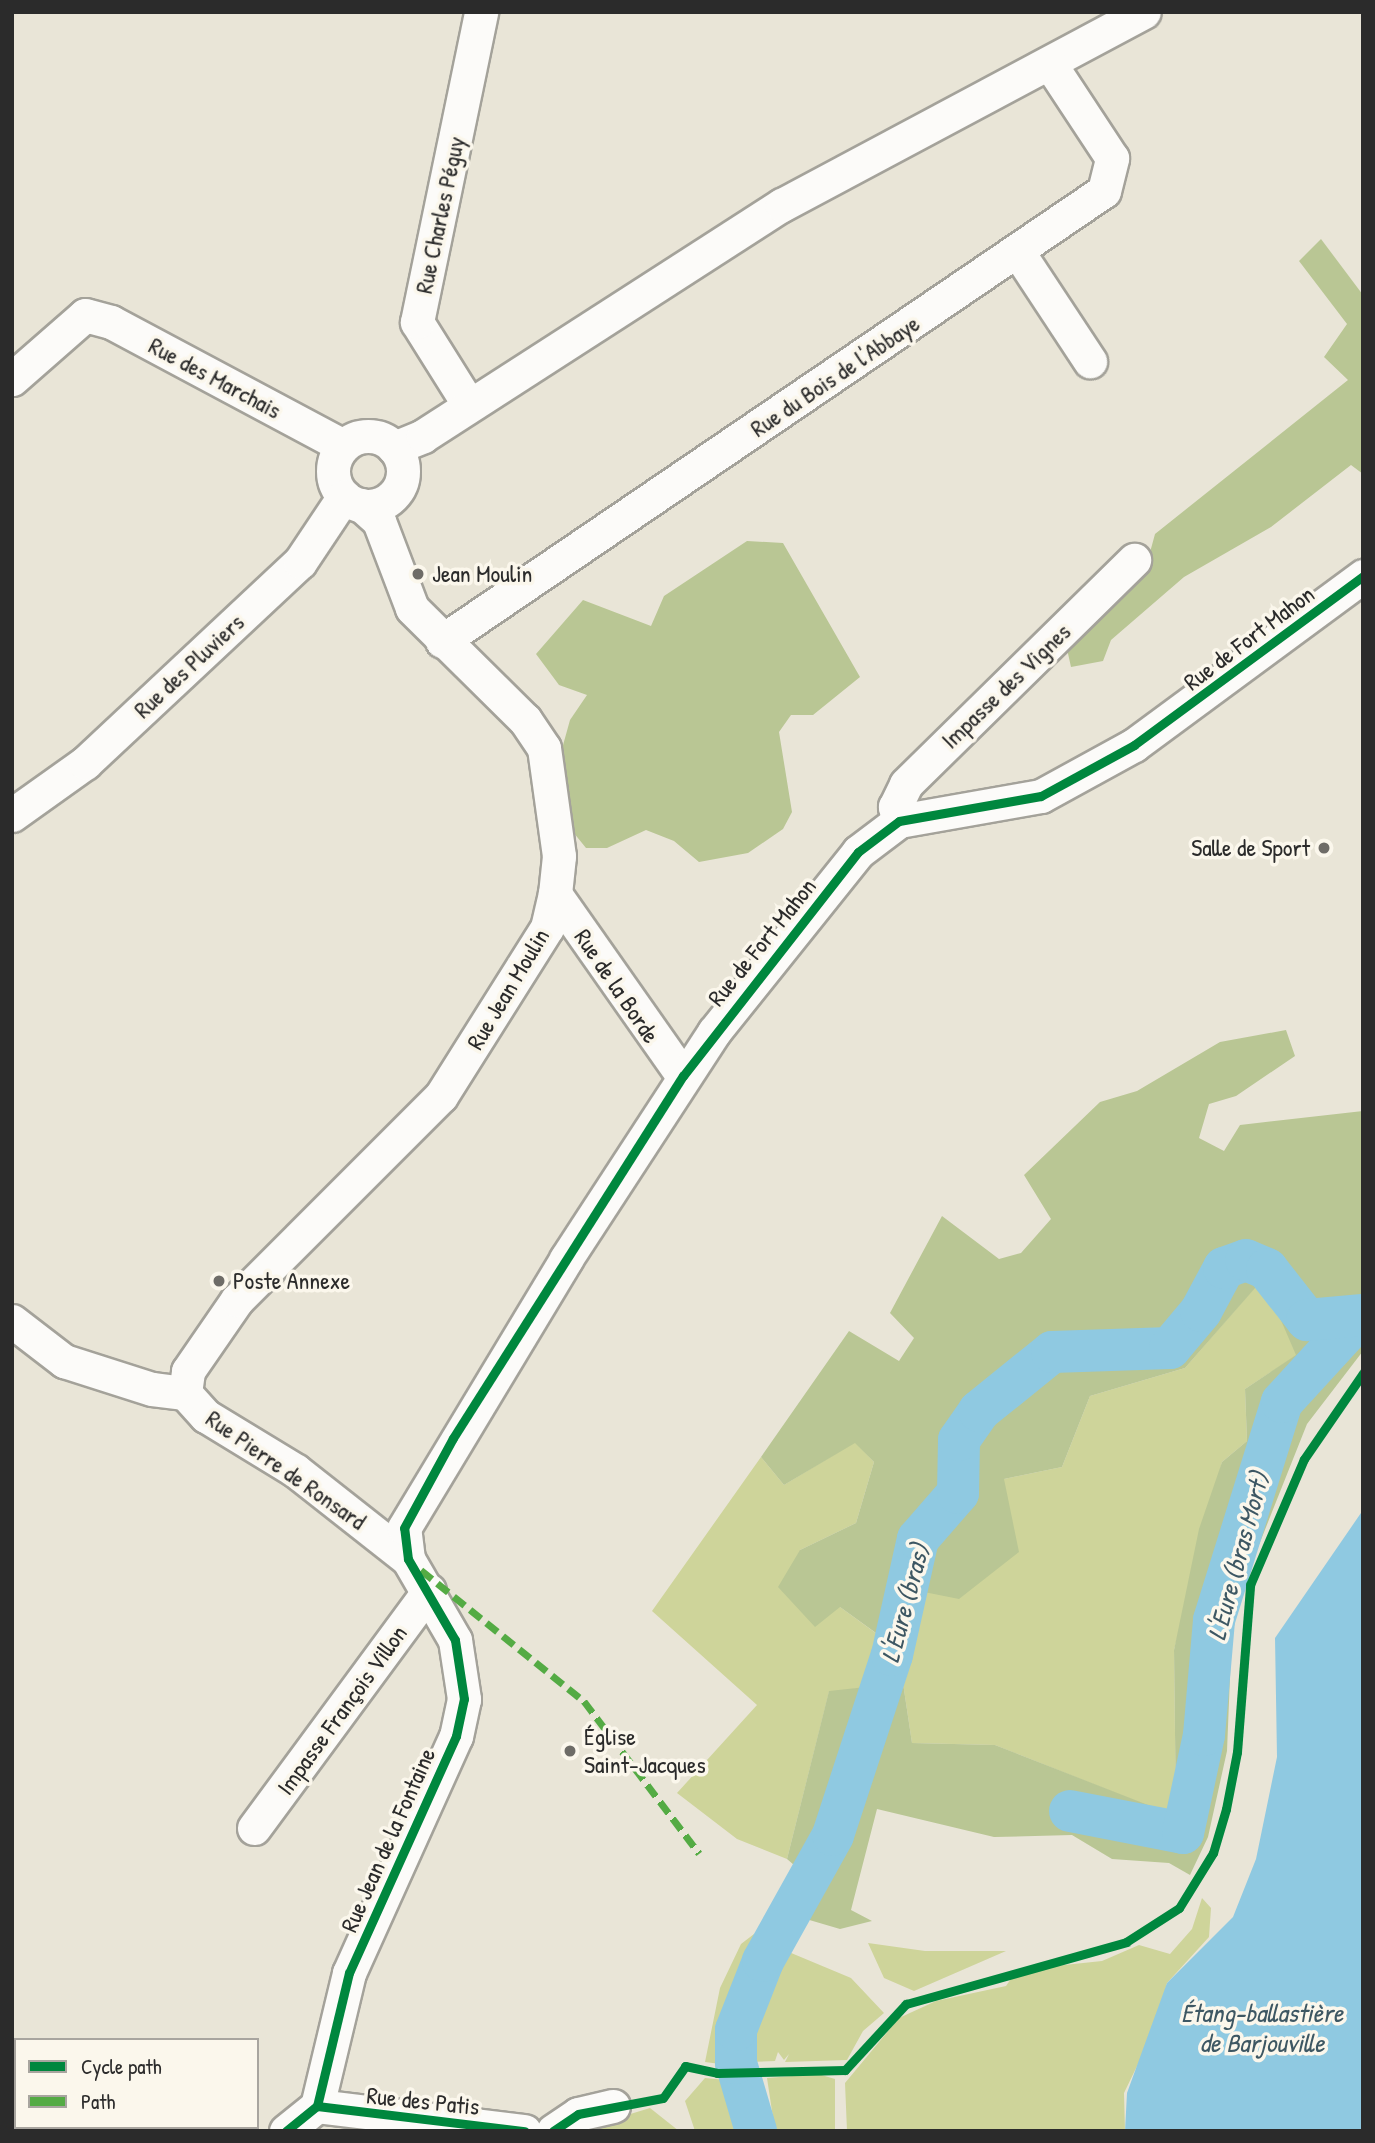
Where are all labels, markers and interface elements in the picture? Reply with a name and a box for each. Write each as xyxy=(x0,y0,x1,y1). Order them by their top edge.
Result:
street label: Rue Charles Péguy xyxy=(409,134,471,296)
street label: Rue du Bois de l'Abbaye xyxy=(745,309,925,443)
street label: Rue des Marchais xyxy=(144,331,286,425)
place label: Jean Moulin xyxy=(432,560,532,588)
marker: Jean Moulin xyxy=(410,566,426,582)
street label: Rue de Fort Mahon xyxy=(1178,580,1320,696)
street label: Rue des Pluviers xyxy=(128,608,250,724)
street label: Impasse des Vignes xyxy=(936,617,1076,755)
place label: Salle de Sport xyxy=(1191,834,1310,862)
marker: Salle de Sport xyxy=(1316,840,1332,856)
street label: Rue de Fort Mahon xyxy=(702,872,822,1012)
street label: Rue Jean Moulin xyxy=(461,923,555,1055)
street label: Rue de la Borde xyxy=(568,924,666,1048)
place label: Poste Annexe xyxy=(233,1267,350,1295)
marker: Poste Annexe xyxy=(211,1273,227,1289)
street label: Rue Pierre de Ronsard xyxy=(200,1404,372,1536)
water label: L'Eure (bras Mort) xyxy=(1201,1469,1275,1643)
water label: L'Eure (bras) xyxy=(874,1540,936,1666)
street label: Impasse François Villon xyxy=(271,1620,413,1800)
place label: Église Saint-Jacques xyxy=(584,1723,706,1779)
street label: Rue Jean de la Fontaine xyxy=(334,1743,442,1937)
marker: Église Saint-Jacques xyxy=(562,1743,578,1759)
water label: Étang-ballastière de Barjouville xyxy=(1181,1997,1343,2058)
legend xyxy=(14,2038,259,2129)
text: Cycle path xyxy=(81,2052,162,2081)
street label: Rue des Patis xyxy=(365,2081,481,2121)
text: Path xyxy=(81,2087,115,2116)

